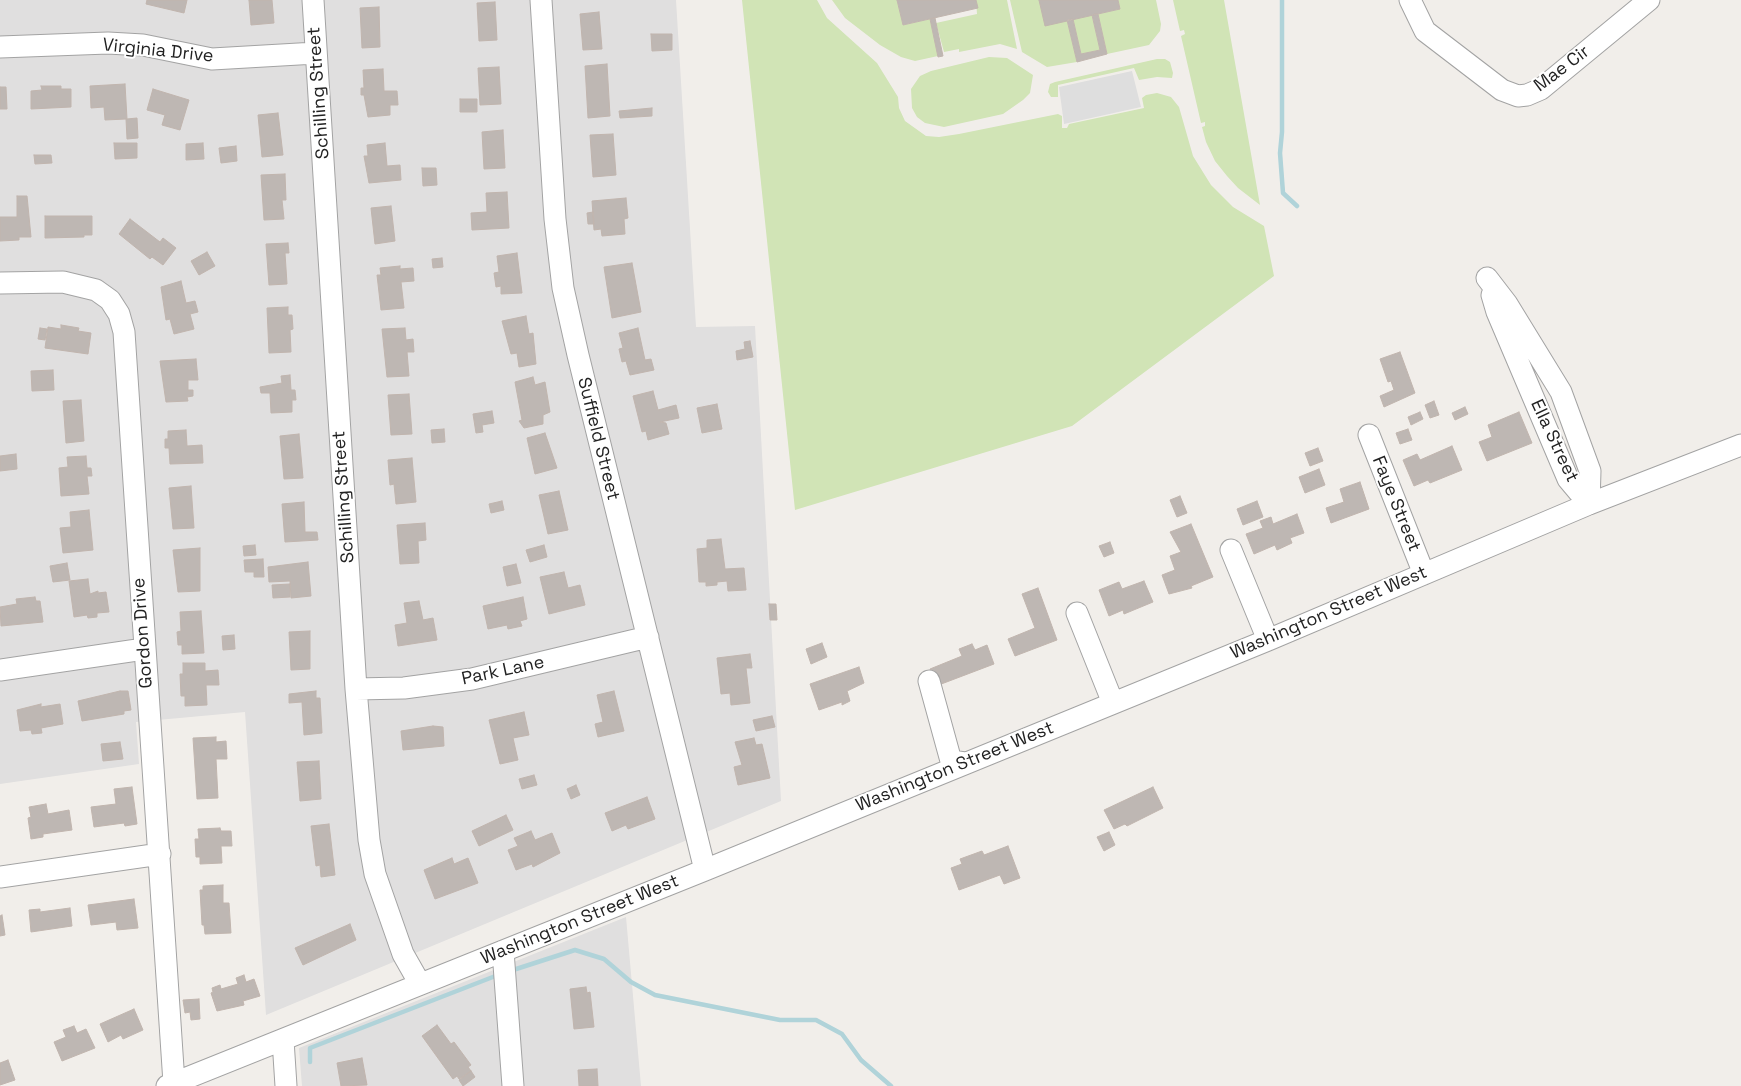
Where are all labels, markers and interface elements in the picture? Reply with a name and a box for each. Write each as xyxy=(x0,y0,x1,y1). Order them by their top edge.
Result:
street label: Schilling Street xyxy=(304,26,334,160)
street label: Virginia Drive xyxy=(101,34,215,68)
street label: Mae Cir xyxy=(1530,41,1594,97)
street label: Suffield Street xyxy=(572,375,624,503)
street label: Ella Street xyxy=(1525,396,1583,486)
street label: Schilling Street xyxy=(329,430,359,564)
street label: Faye Street xyxy=(1367,453,1425,555)
street label: Washington Street West xyxy=(1227,562,1431,664)
street label: Gordon Drive xyxy=(128,577,158,689)
street label: Park Lane xyxy=(460,652,546,690)
street label: Washington Street West xyxy=(853,717,1057,817)
street label: Washington Street West xyxy=(478,870,682,970)

